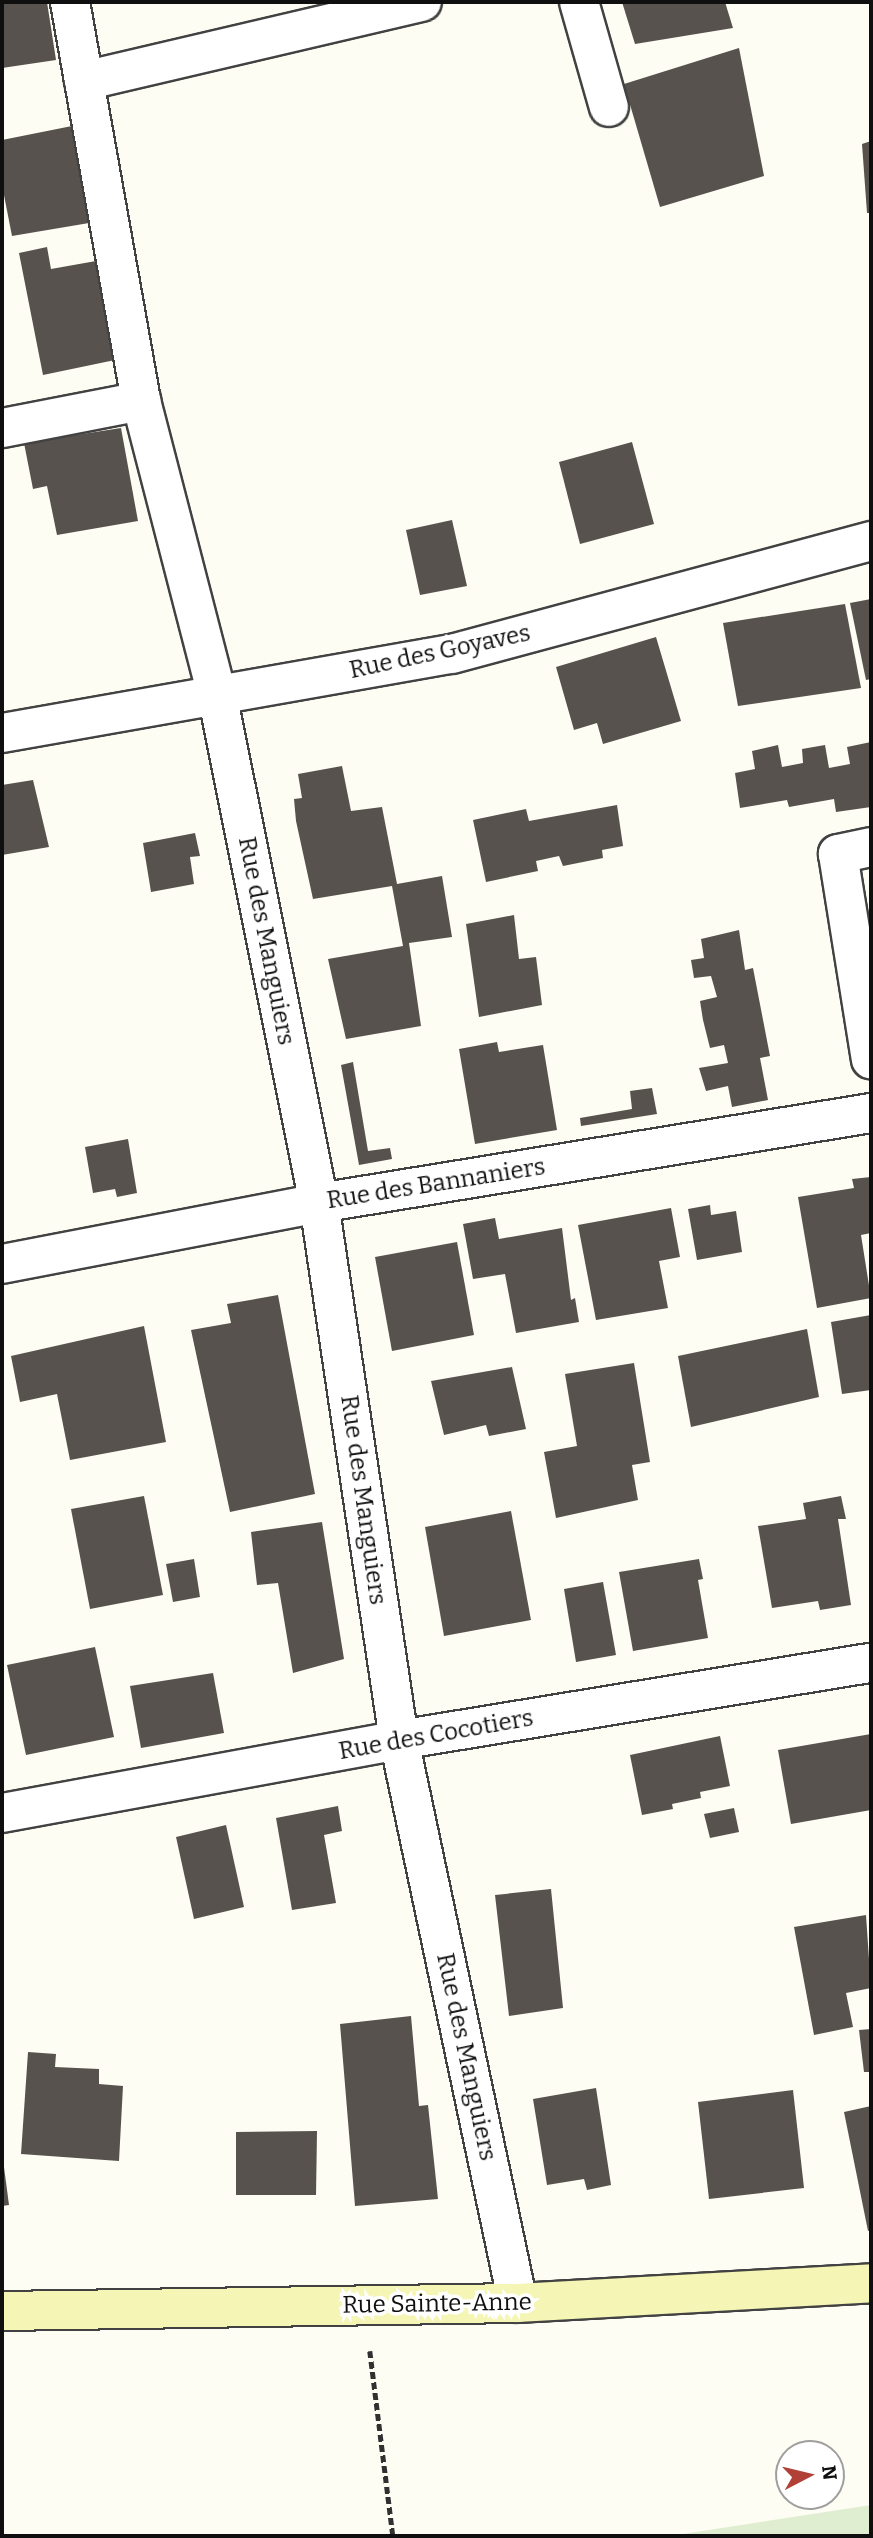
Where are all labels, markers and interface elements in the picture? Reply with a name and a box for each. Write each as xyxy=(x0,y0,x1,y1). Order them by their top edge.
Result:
street label: Rue des Goyaves xyxy=(347,619,533,685)
street label: Rue des Manguiers xyxy=(232,834,300,1048)
street label: Rue des Bannaniers xyxy=(325,1153,547,1215)
street label: Rue des Manguiers xyxy=(334,1393,392,1607)
street label: Rue des Cocotiers xyxy=(337,1704,535,1766)
street label: Rue des Manguiers xyxy=(430,1951,502,2163)
street label: Rue Sainte-Anne xyxy=(342,2288,532,2320)
north arrow xyxy=(775,2440,845,2510)
text: N xyxy=(817,2464,842,2481)

